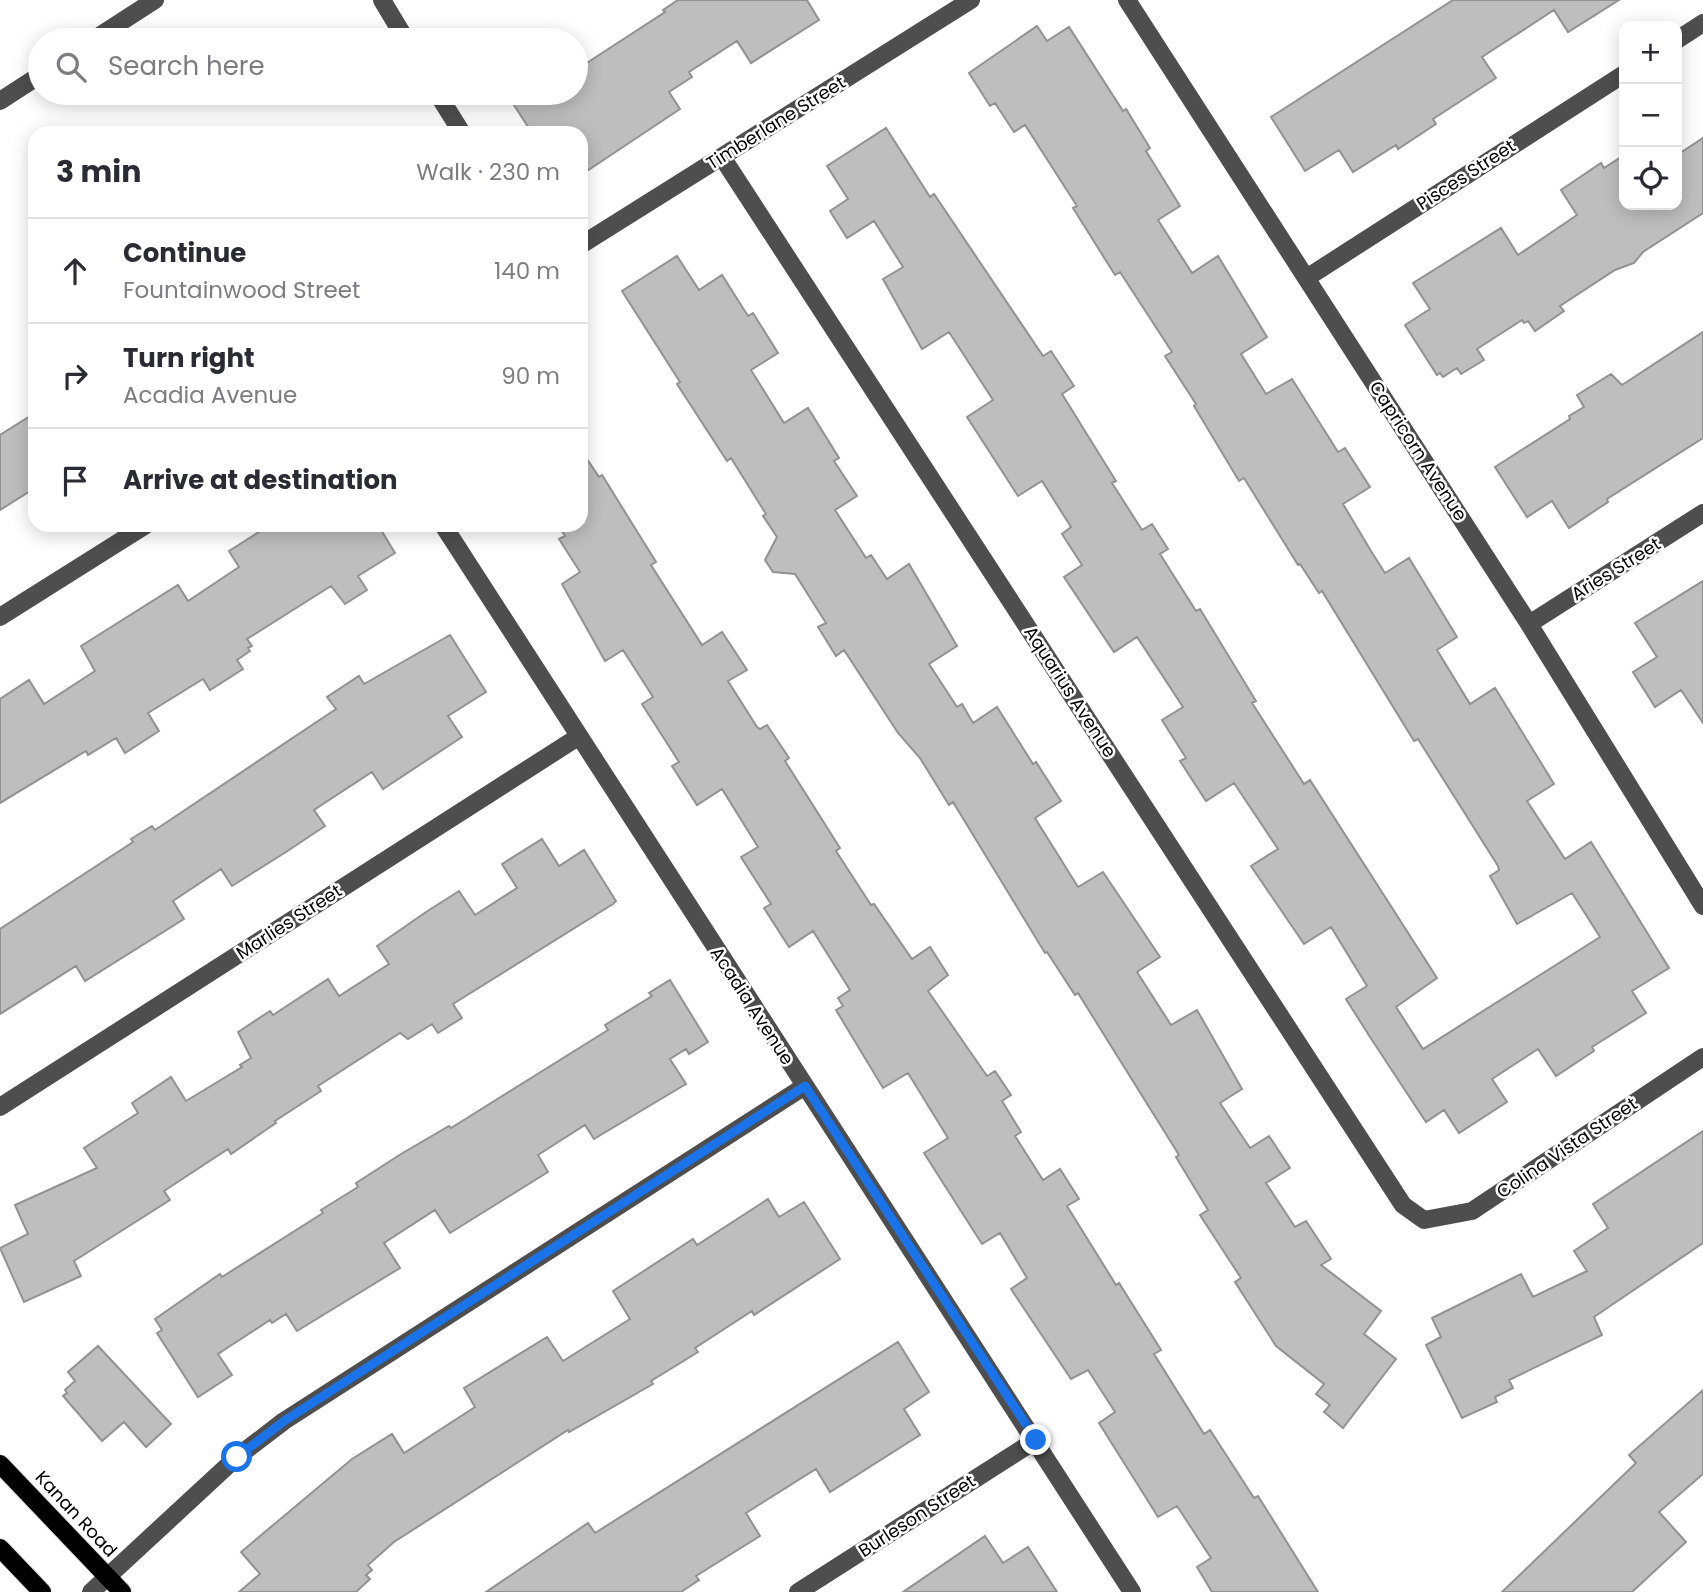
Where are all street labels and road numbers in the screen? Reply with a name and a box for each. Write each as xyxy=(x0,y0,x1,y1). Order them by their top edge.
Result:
street label: Timberlane Street xyxy=(701,70,850,175)
street label: Pisces Street xyxy=(1411,133,1520,216)
street label: Capricorn Avenue xyxy=(1364,376,1473,526)
street label: Aries Street xyxy=(1566,531,1665,606)
street label: Aquarius Avenue xyxy=(1018,621,1122,762)
street label: Marlies Street xyxy=(231,878,346,965)
street label: Acadia Avenue xyxy=(705,942,800,1070)
street label: Colina Vista Street xyxy=(1491,1091,1642,1204)
street label: Kanan Road xyxy=(30,1465,123,1562)
street label: Burleson Street xyxy=(853,1468,980,1563)

